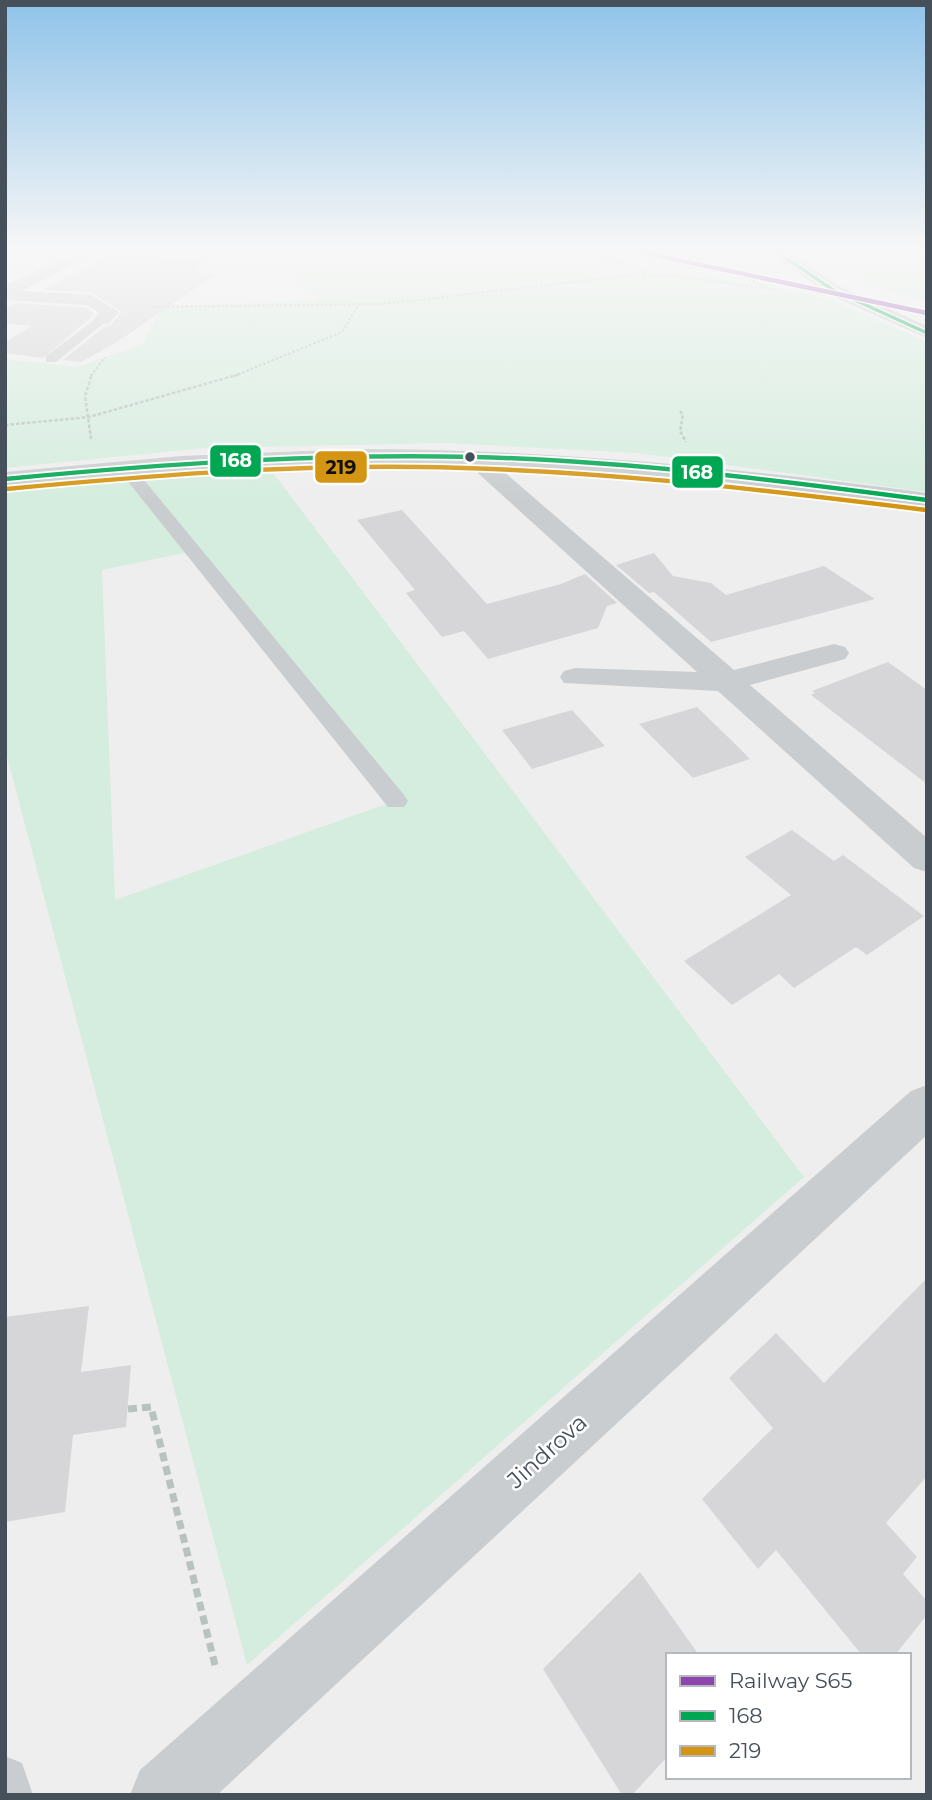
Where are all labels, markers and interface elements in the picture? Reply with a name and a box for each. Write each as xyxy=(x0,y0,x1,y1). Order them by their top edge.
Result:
line badge: 168 xyxy=(209,444,262,478)
text: 168 xyxy=(220,449,252,472)
line badge: 219 xyxy=(314,450,368,484)
unlabelled marker xyxy=(463,450,477,464)
line badge: 168 xyxy=(671,455,724,489)
text: 219 xyxy=(326,456,356,479)
text: 168 xyxy=(681,461,713,484)
street label: Jindrova xyxy=(501,1408,593,1495)
legend xyxy=(666,1653,911,1779)
text: Railway S65 xyxy=(729,1668,852,1693)
text: 168 xyxy=(729,1703,763,1728)
text: 219 xyxy=(729,1738,761,1763)

